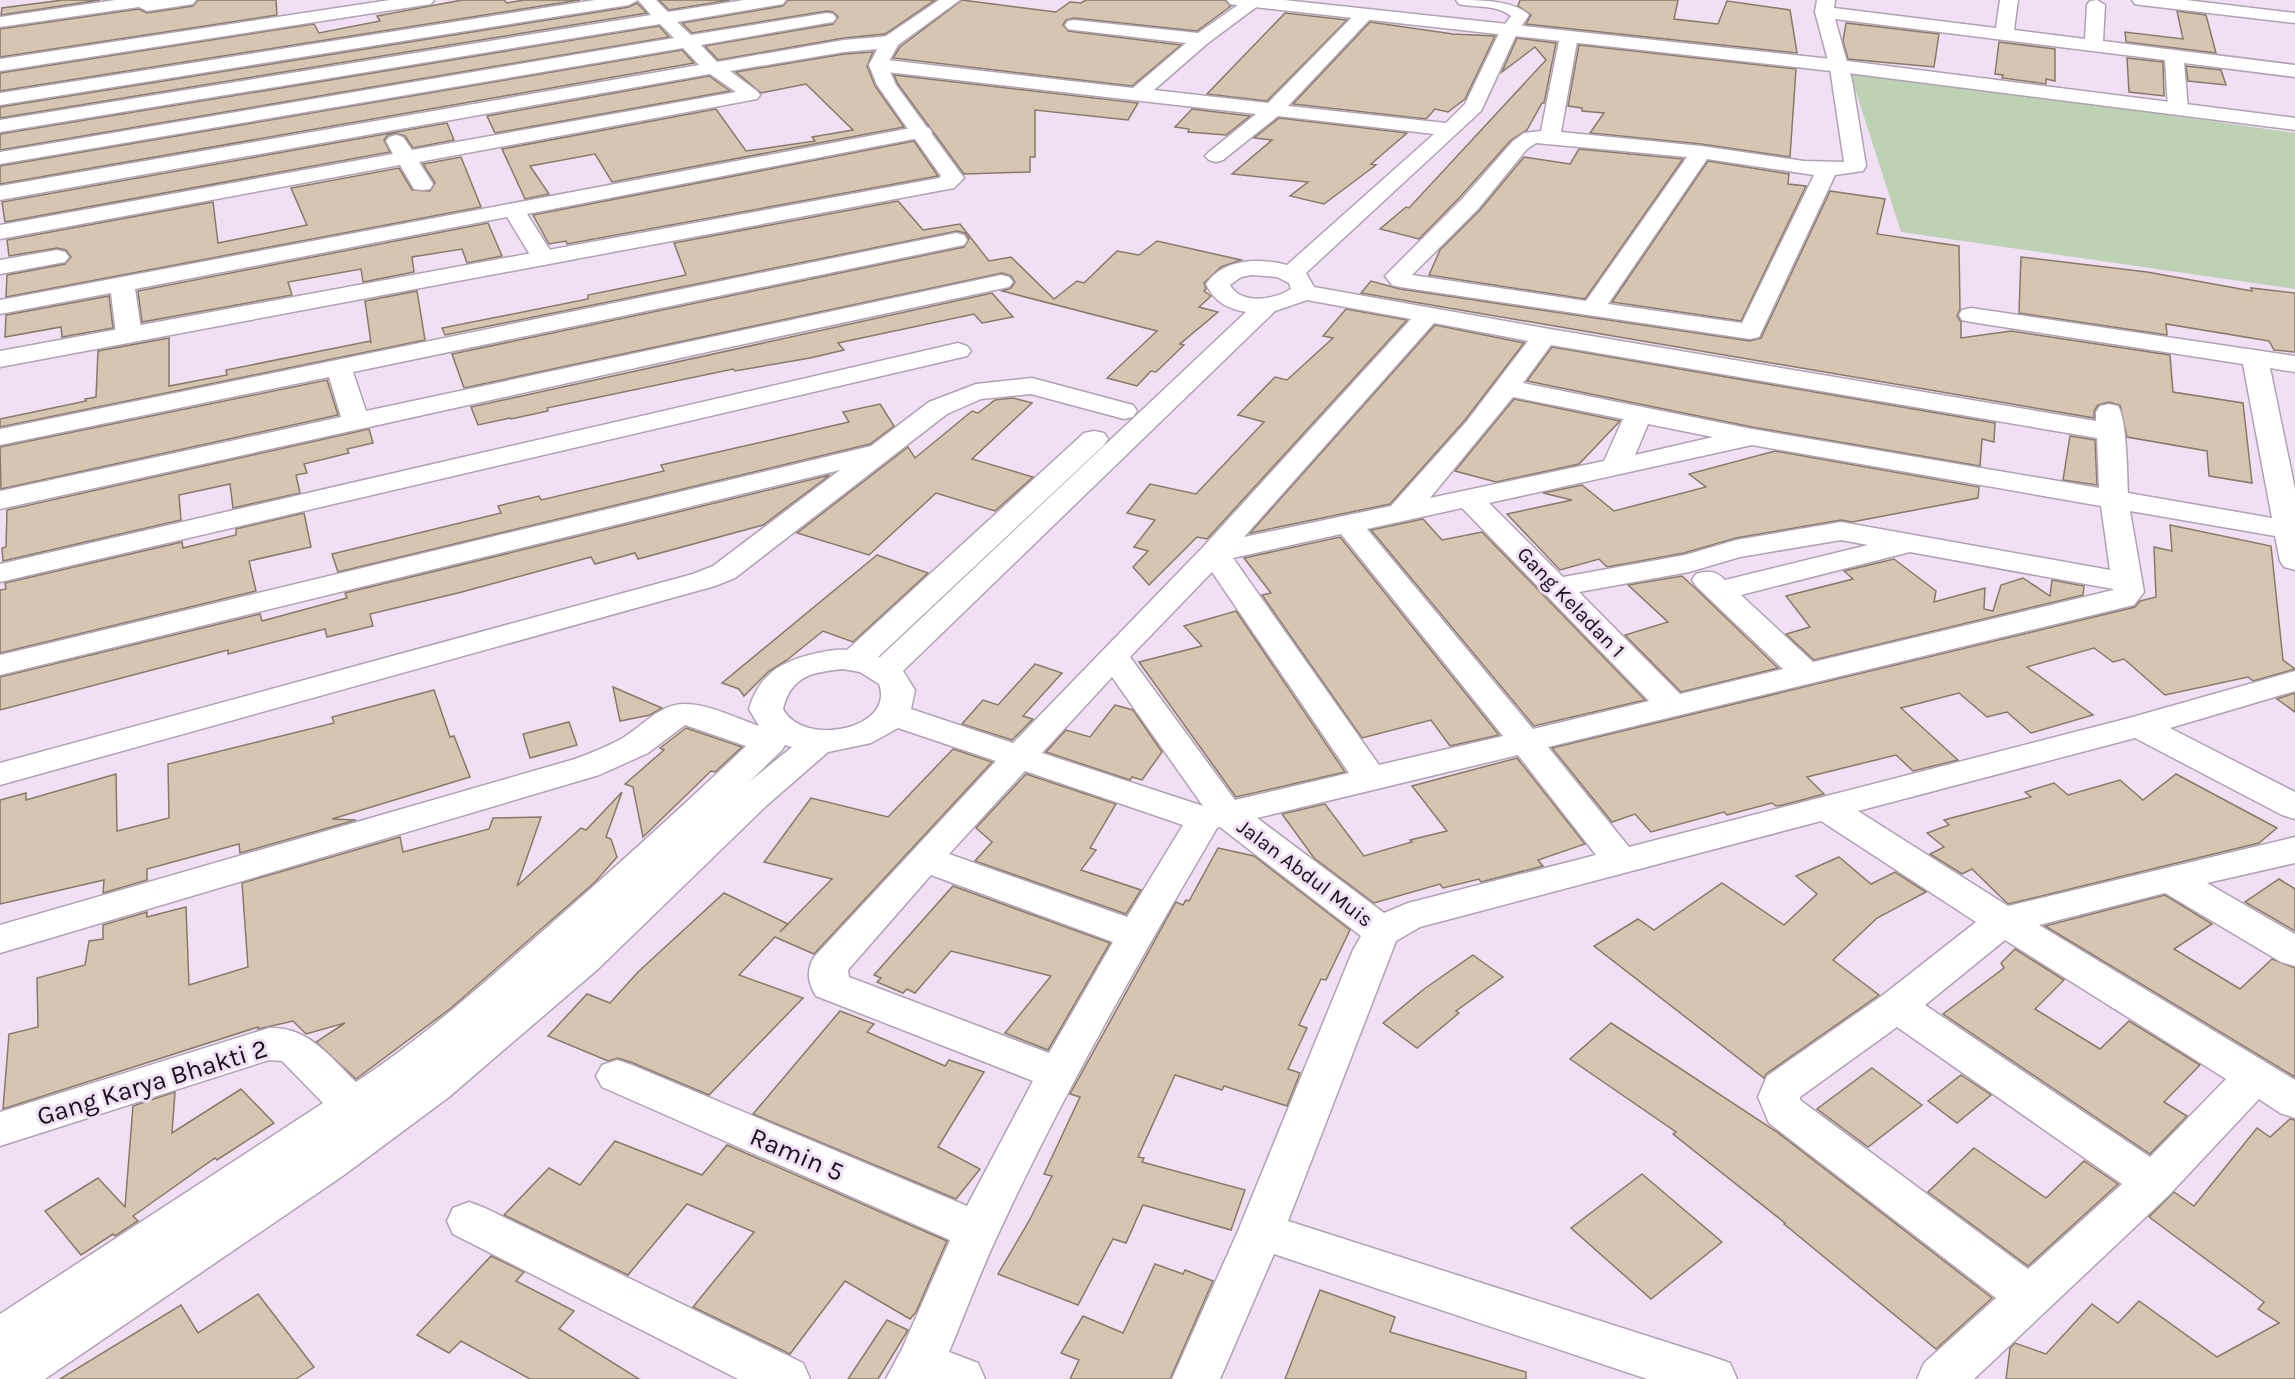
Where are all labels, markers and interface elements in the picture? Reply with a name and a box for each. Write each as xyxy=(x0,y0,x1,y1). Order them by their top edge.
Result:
street label: Gang Keladan 1 xyxy=(1512,542,1630,662)
street label: Jalan Abdul Muis xyxy=(1233,814,1377,932)
street label: Gang Karya Bhakti 2 xyxy=(33,1033,271,1132)
street label: Ramin 5 xyxy=(745,1121,848,1188)

